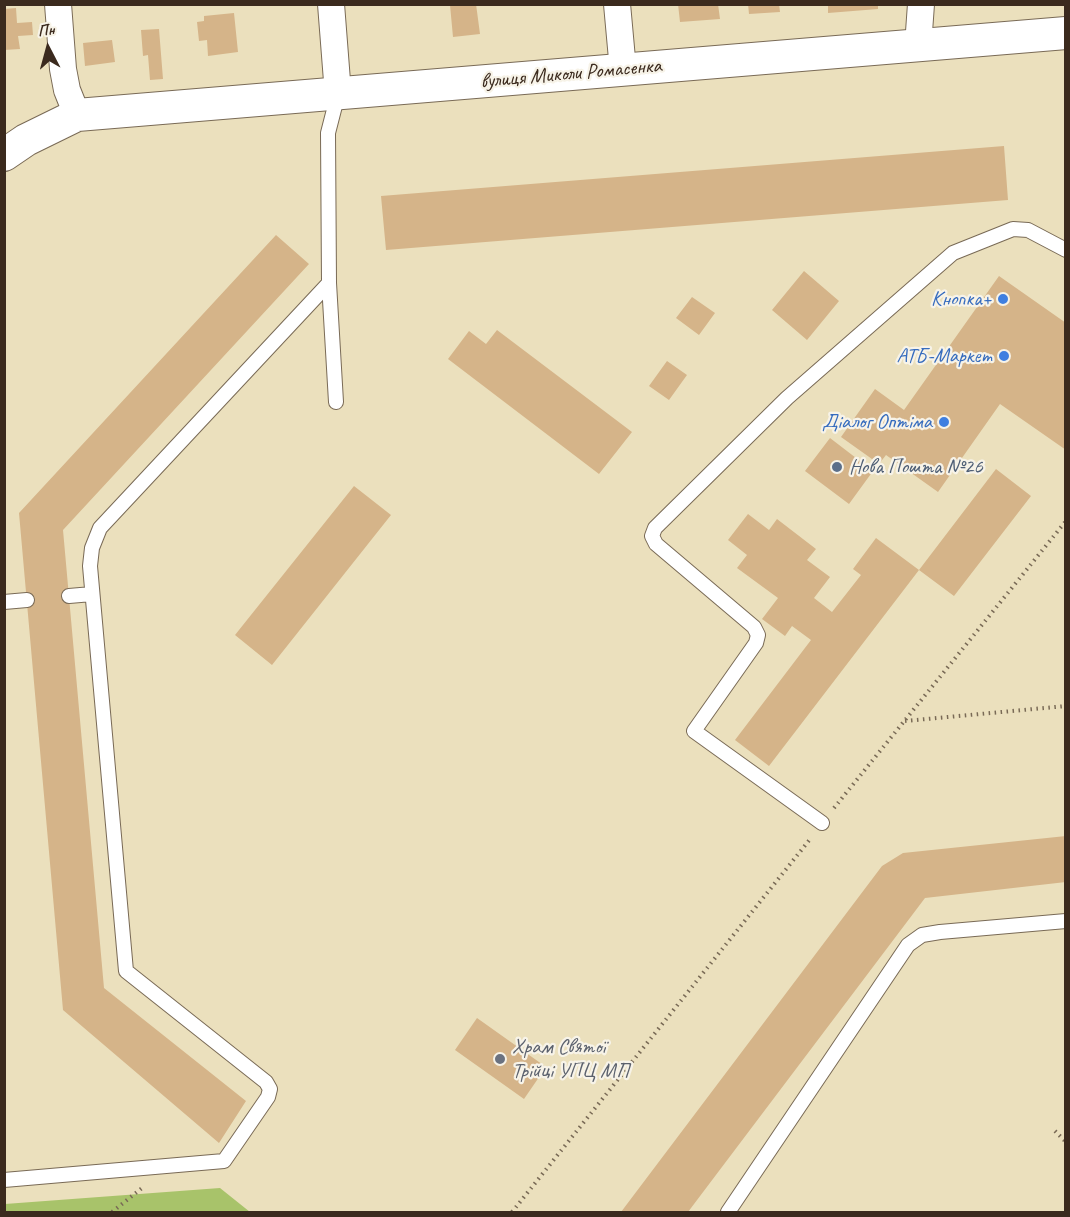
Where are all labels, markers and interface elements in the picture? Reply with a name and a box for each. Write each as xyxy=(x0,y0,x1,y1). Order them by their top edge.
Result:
north arrow xyxy=(18,18,78,78)
text: Пн xyxy=(37,19,55,41)
street label: вулиця Миколи Ромасенка xyxy=(479,54,663,94)
place label: Кнопка+ xyxy=(931,286,991,312)
marker: Кнопка+ xyxy=(996,292,1010,306)
place label: АТБ-Маркет xyxy=(896,343,992,369)
marker: АТБ-Маркет xyxy=(997,349,1011,363)
place label: Діалог Оптіма xyxy=(822,409,932,435)
marker: Діалог Оптіма xyxy=(937,415,951,429)
place label: Нова Пошта №26 xyxy=(849,454,983,480)
marker: Нова Пошта №26 xyxy=(830,460,844,474)
place label: Храм Святої Трійці УПЦ МП xyxy=(512,1034,628,1084)
marker: Храм Святої Трійці УПЦ МП xyxy=(493,1052,507,1066)

